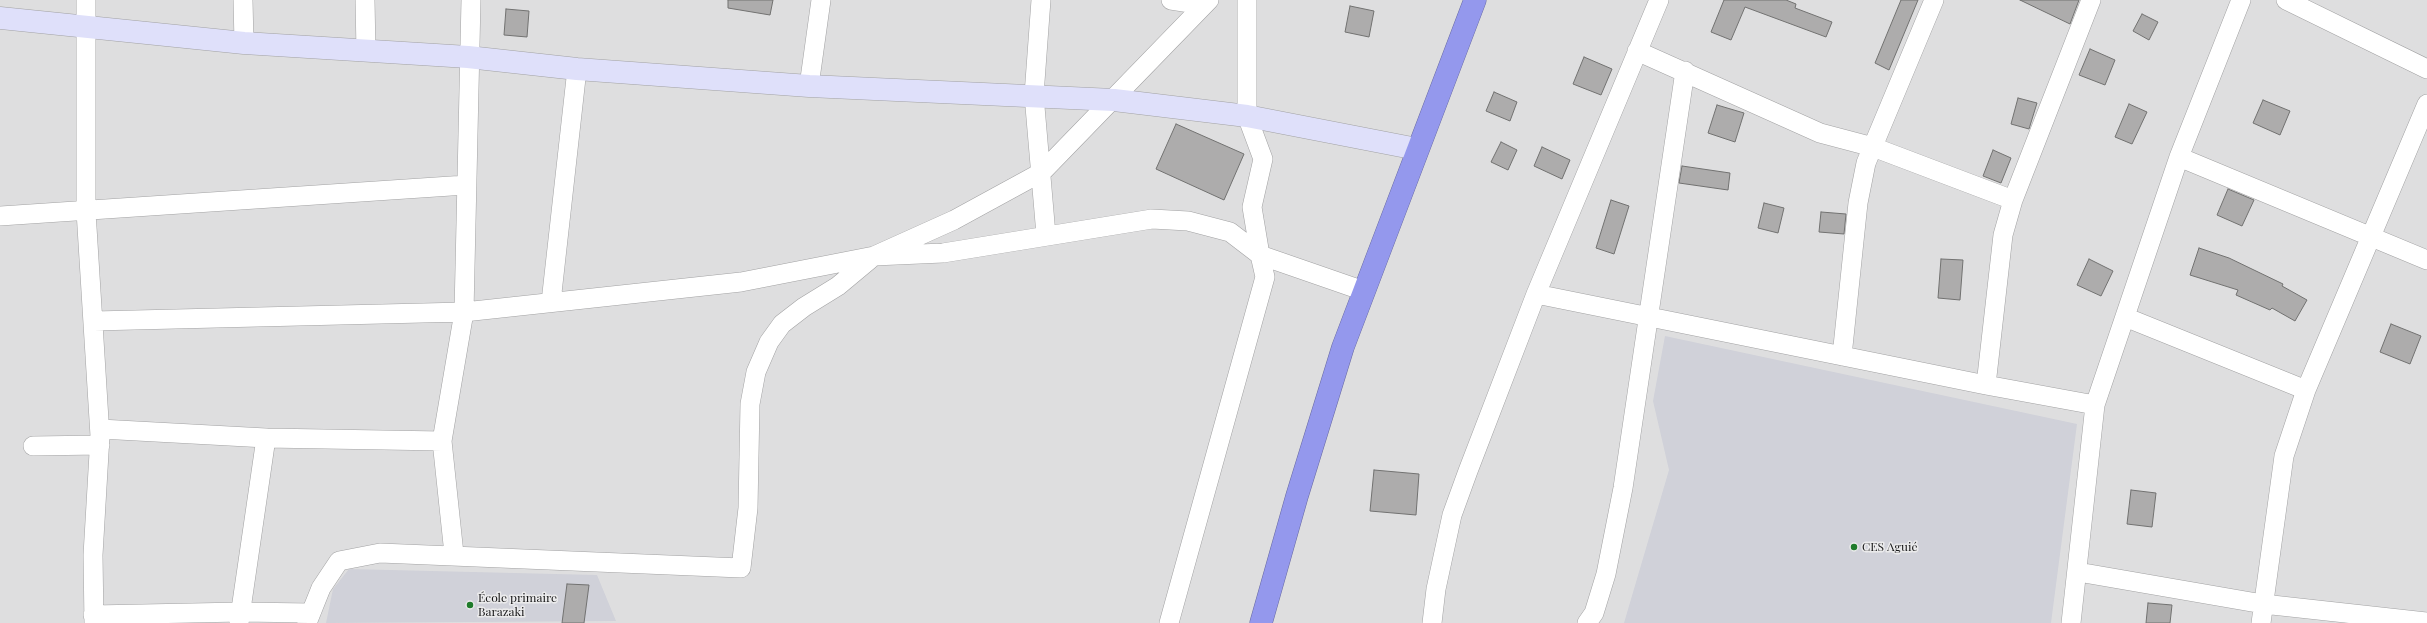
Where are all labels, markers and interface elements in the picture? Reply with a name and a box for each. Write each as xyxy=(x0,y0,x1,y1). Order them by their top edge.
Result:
place label: CES Aguié xyxy=(1862,540,1917,554)
marker: CES Aguié xyxy=(1849,542,1859,552)
place label: École primaire Barazaki xyxy=(478,591,557,619)
marker: École primaire Barazaki xyxy=(465,600,475,610)

